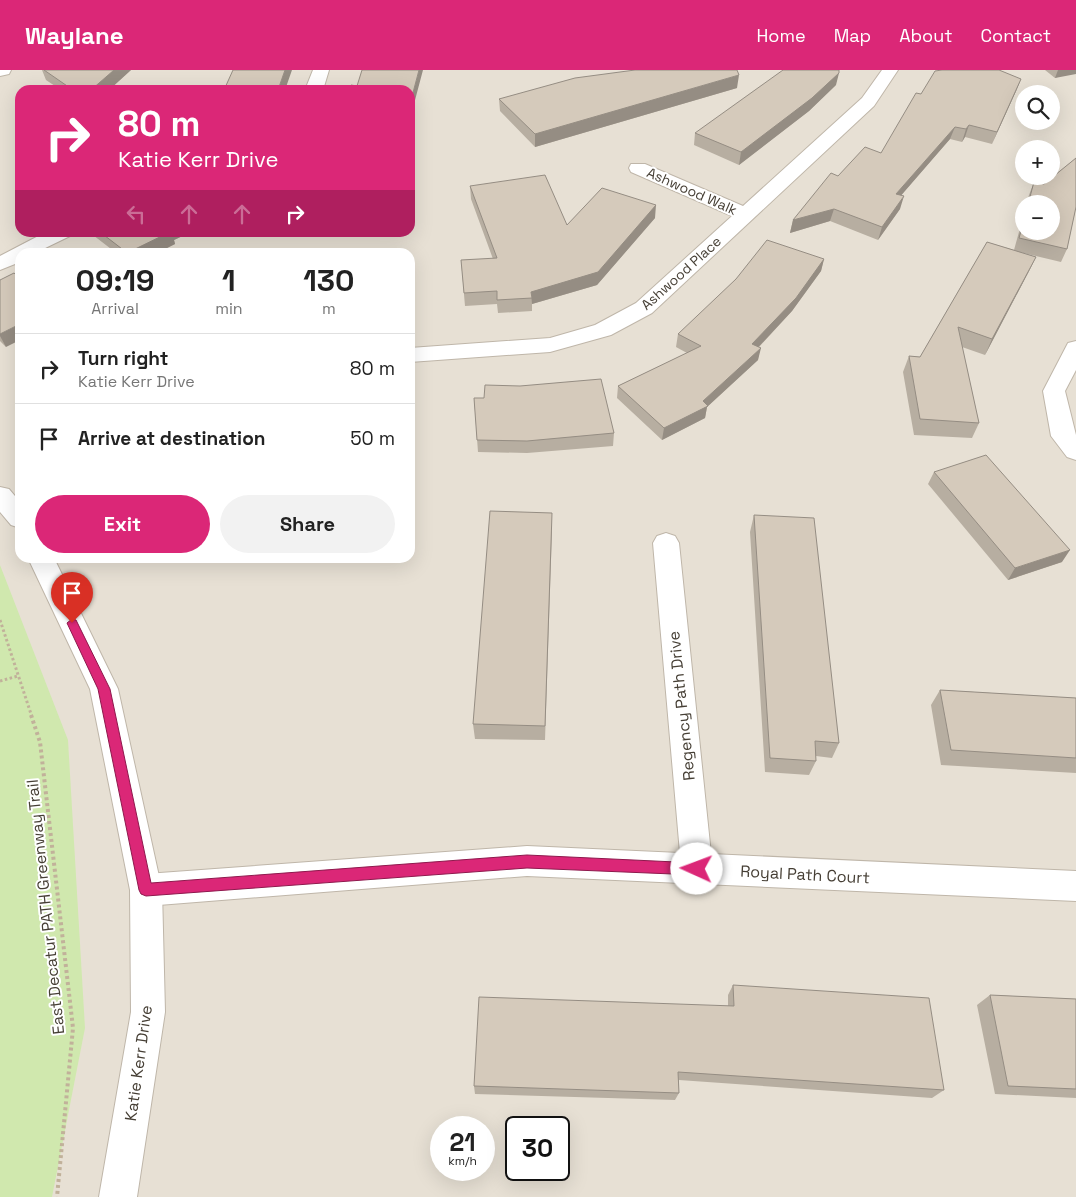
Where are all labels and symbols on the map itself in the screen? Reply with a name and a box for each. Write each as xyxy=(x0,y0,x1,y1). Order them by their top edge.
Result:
street label: Ashwood Walk xyxy=(644,163,740,219)
street label: Ashwood Place xyxy=(637,232,725,314)
pin xyxy=(51,572,93,623)
street label: Regency Path Drive xyxy=(663,630,700,782)
street label: East Decatur PATH Greenway Trail xyxy=(22,778,69,1035)
position arrow xyxy=(670,842,722,894)
street label: Royal Path Court xyxy=(740,861,870,888)
street label: Katie Kerr Drive xyxy=(120,1004,157,1122)
speed limit sign: 30 xyxy=(505,1116,570,1181)

